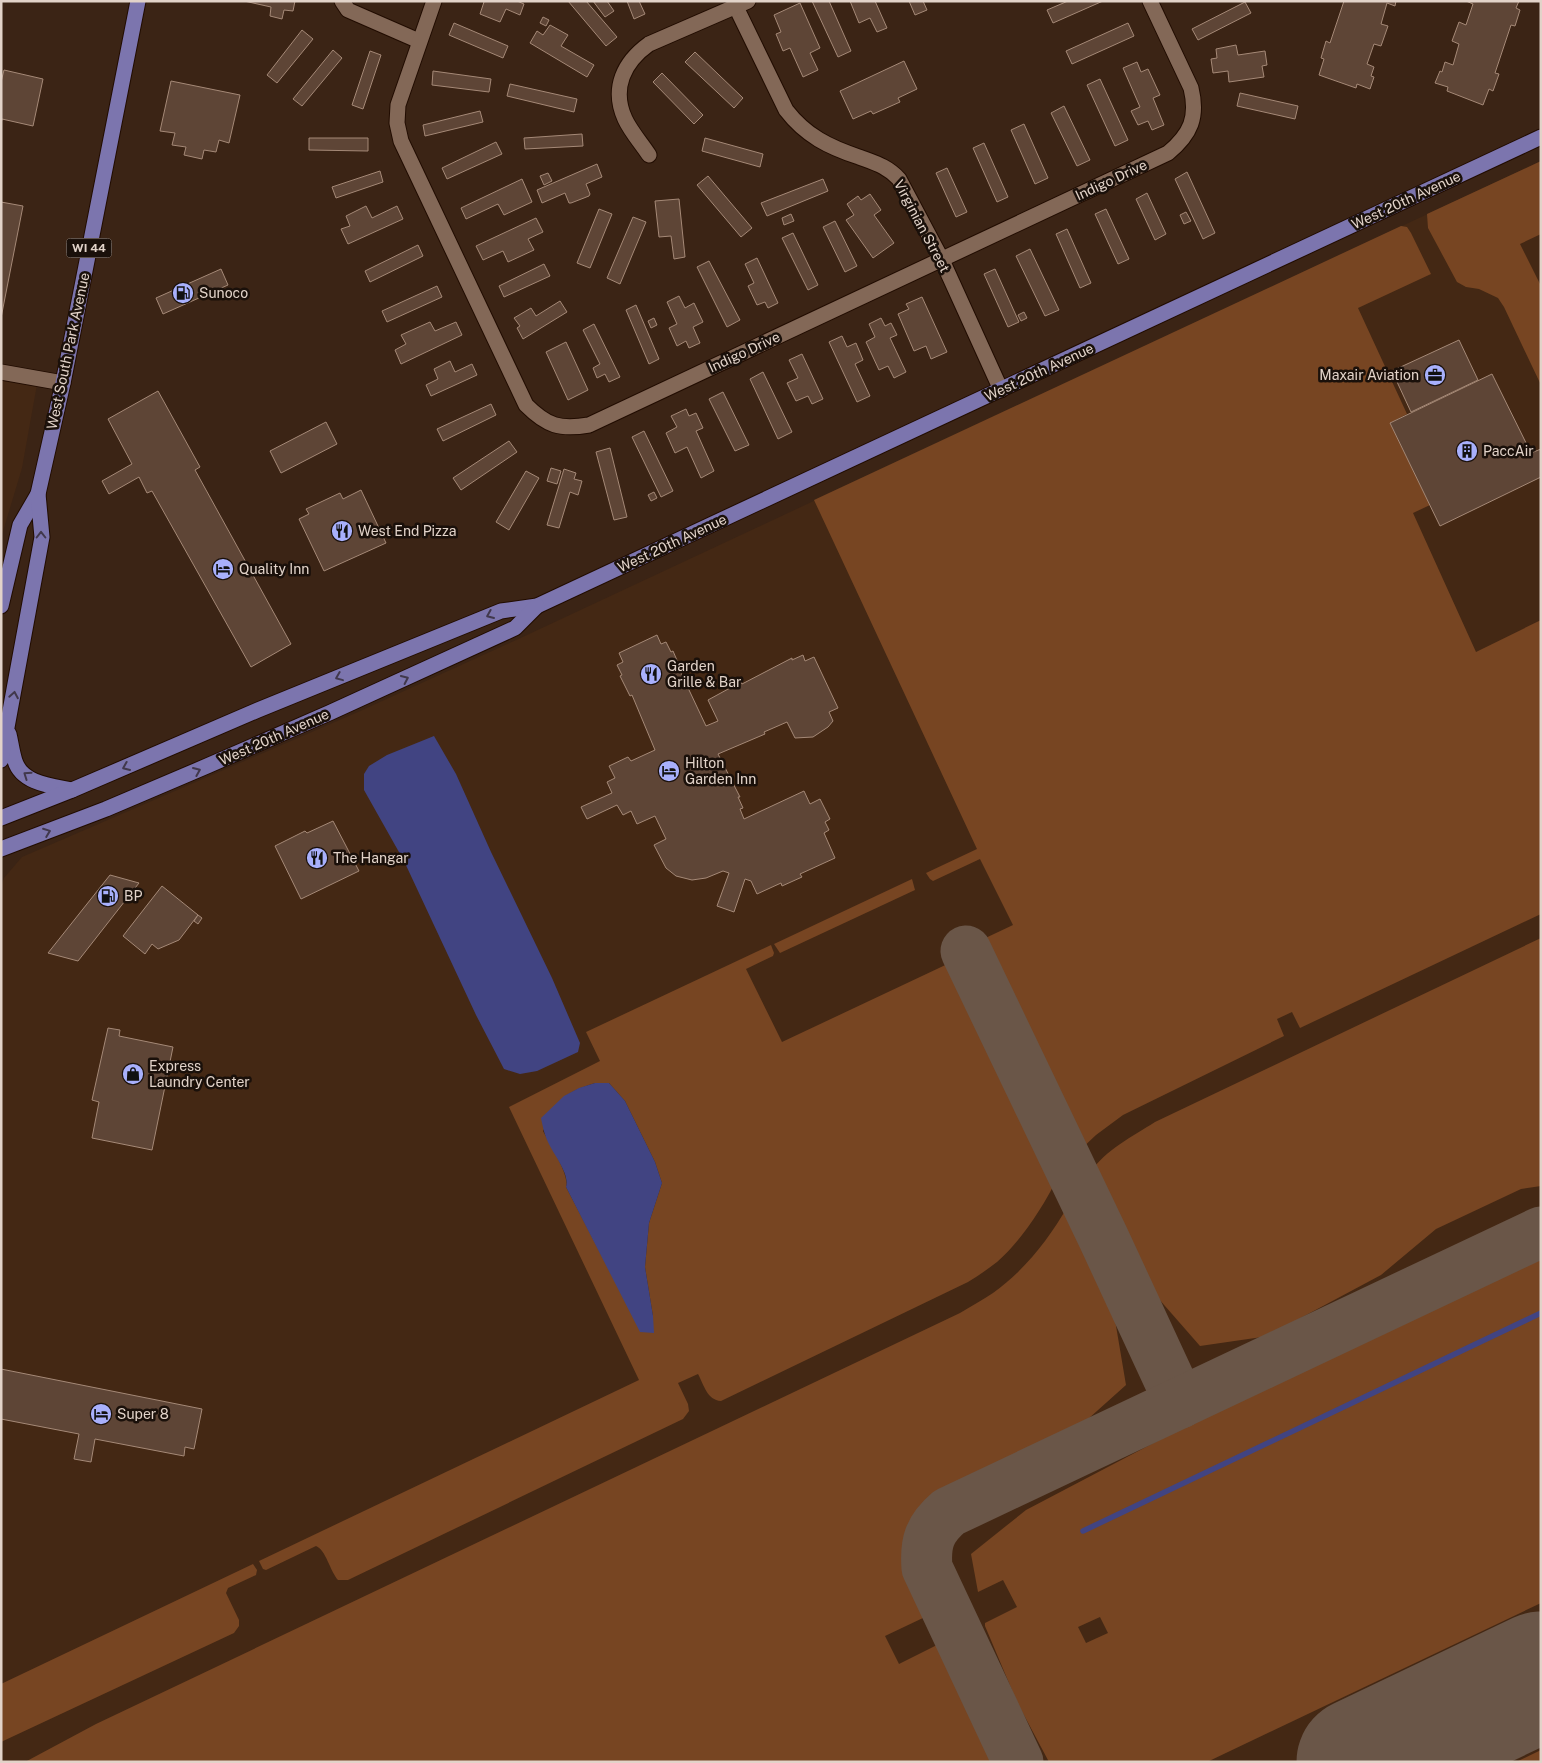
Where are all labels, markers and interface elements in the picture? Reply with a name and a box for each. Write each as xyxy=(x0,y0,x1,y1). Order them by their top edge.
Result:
street label: Indigo Drive xyxy=(1073,156,1149,204)
street label: West 20th Avenue xyxy=(1349,168,1463,232)
street label: Virginian Street xyxy=(891,177,953,275)
road number: WI 44 xyxy=(66,238,112,258)
street label: West South Park Avenue xyxy=(44,271,92,431)
fuel station icon: Sunoco xyxy=(171,281,195,305)
place label: Sunoco xyxy=(199,285,248,301)
street label: Indigo Drive xyxy=(706,328,782,376)
street label: West 20th Avenue xyxy=(982,340,1096,404)
office icon: Maxair Aviation xyxy=(1423,363,1447,387)
place label: Maxair Aviation xyxy=(1319,367,1419,383)
building icon: PaccAir xyxy=(1455,439,1479,463)
place label: PaccAir xyxy=(1483,443,1534,459)
street label: West 20th Avenue xyxy=(615,511,729,575)
restaurant icon: West End Pizza xyxy=(330,519,354,543)
place label: West End Pizza xyxy=(358,523,457,539)
one-way arrow xyxy=(36,530,46,538)
hotel icon: Quality Inn xyxy=(211,557,235,581)
place label: Quality Inn xyxy=(239,561,309,577)
one-way arrow xyxy=(486,609,495,620)
place label: Garden Grille & Bar xyxy=(667,658,741,690)
restaurant icon: Garden Grille & Bar xyxy=(639,662,663,686)
one-way arrow xyxy=(335,670,344,681)
one-way arrow xyxy=(400,674,409,685)
one-way arrow xyxy=(8,690,18,699)
street label: West 20th Avenue xyxy=(217,706,331,768)
place label: Hilton Garden Inn xyxy=(685,755,756,787)
hotel icon: Hilton Garden Inn xyxy=(657,759,681,783)
one-way arrow xyxy=(122,760,131,771)
one-way arrow xyxy=(192,766,201,777)
one-way arrow xyxy=(23,772,33,781)
one-way arrow xyxy=(42,828,51,838)
restaurant icon: The Hangar xyxy=(305,846,329,870)
place label: The Hangar xyxy=(333,850,409,866)
fuel station icon: BP xyxy=(96,884,120,908)
place label: BP xyxy=(124,888,142,904)
place label: Express Laundry Center xyxy=(149,1058,250,1090)
shop icon: Express Laundry Center xyxy=(121,1062,145,1086)
hotel icon: Super 8 xyxy=(89,1402,113,1426)
place label: Super 8 xyxy=(117,1406,169,1422)

